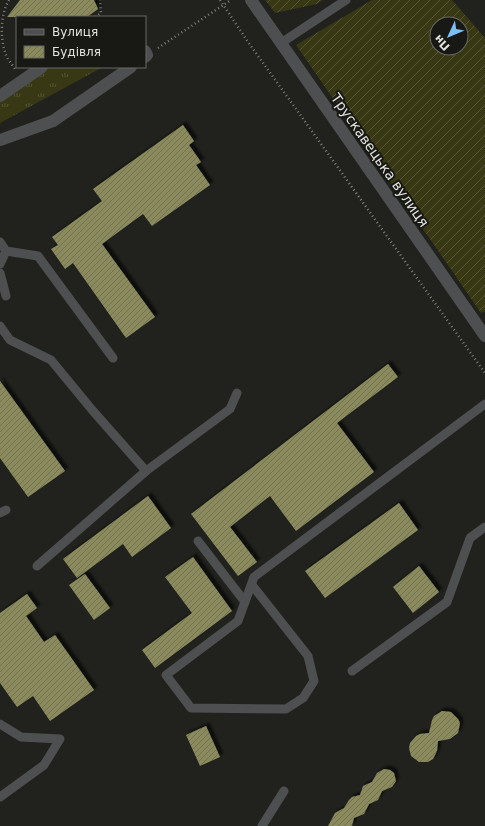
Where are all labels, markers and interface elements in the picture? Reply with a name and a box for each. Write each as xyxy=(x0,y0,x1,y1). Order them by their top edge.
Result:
legend xyxy=(16,16,146,68)
north arrow xyxy=(429,16,469,56)
text: Вулиця xyxy=(52,25,98,39)
text: Пн xyxy=(432,32,453,53)
text: Будівля xyxy=(52,45,101,59)
street label: Трускавецька вулиця xyxy=(327,89,432,230)

